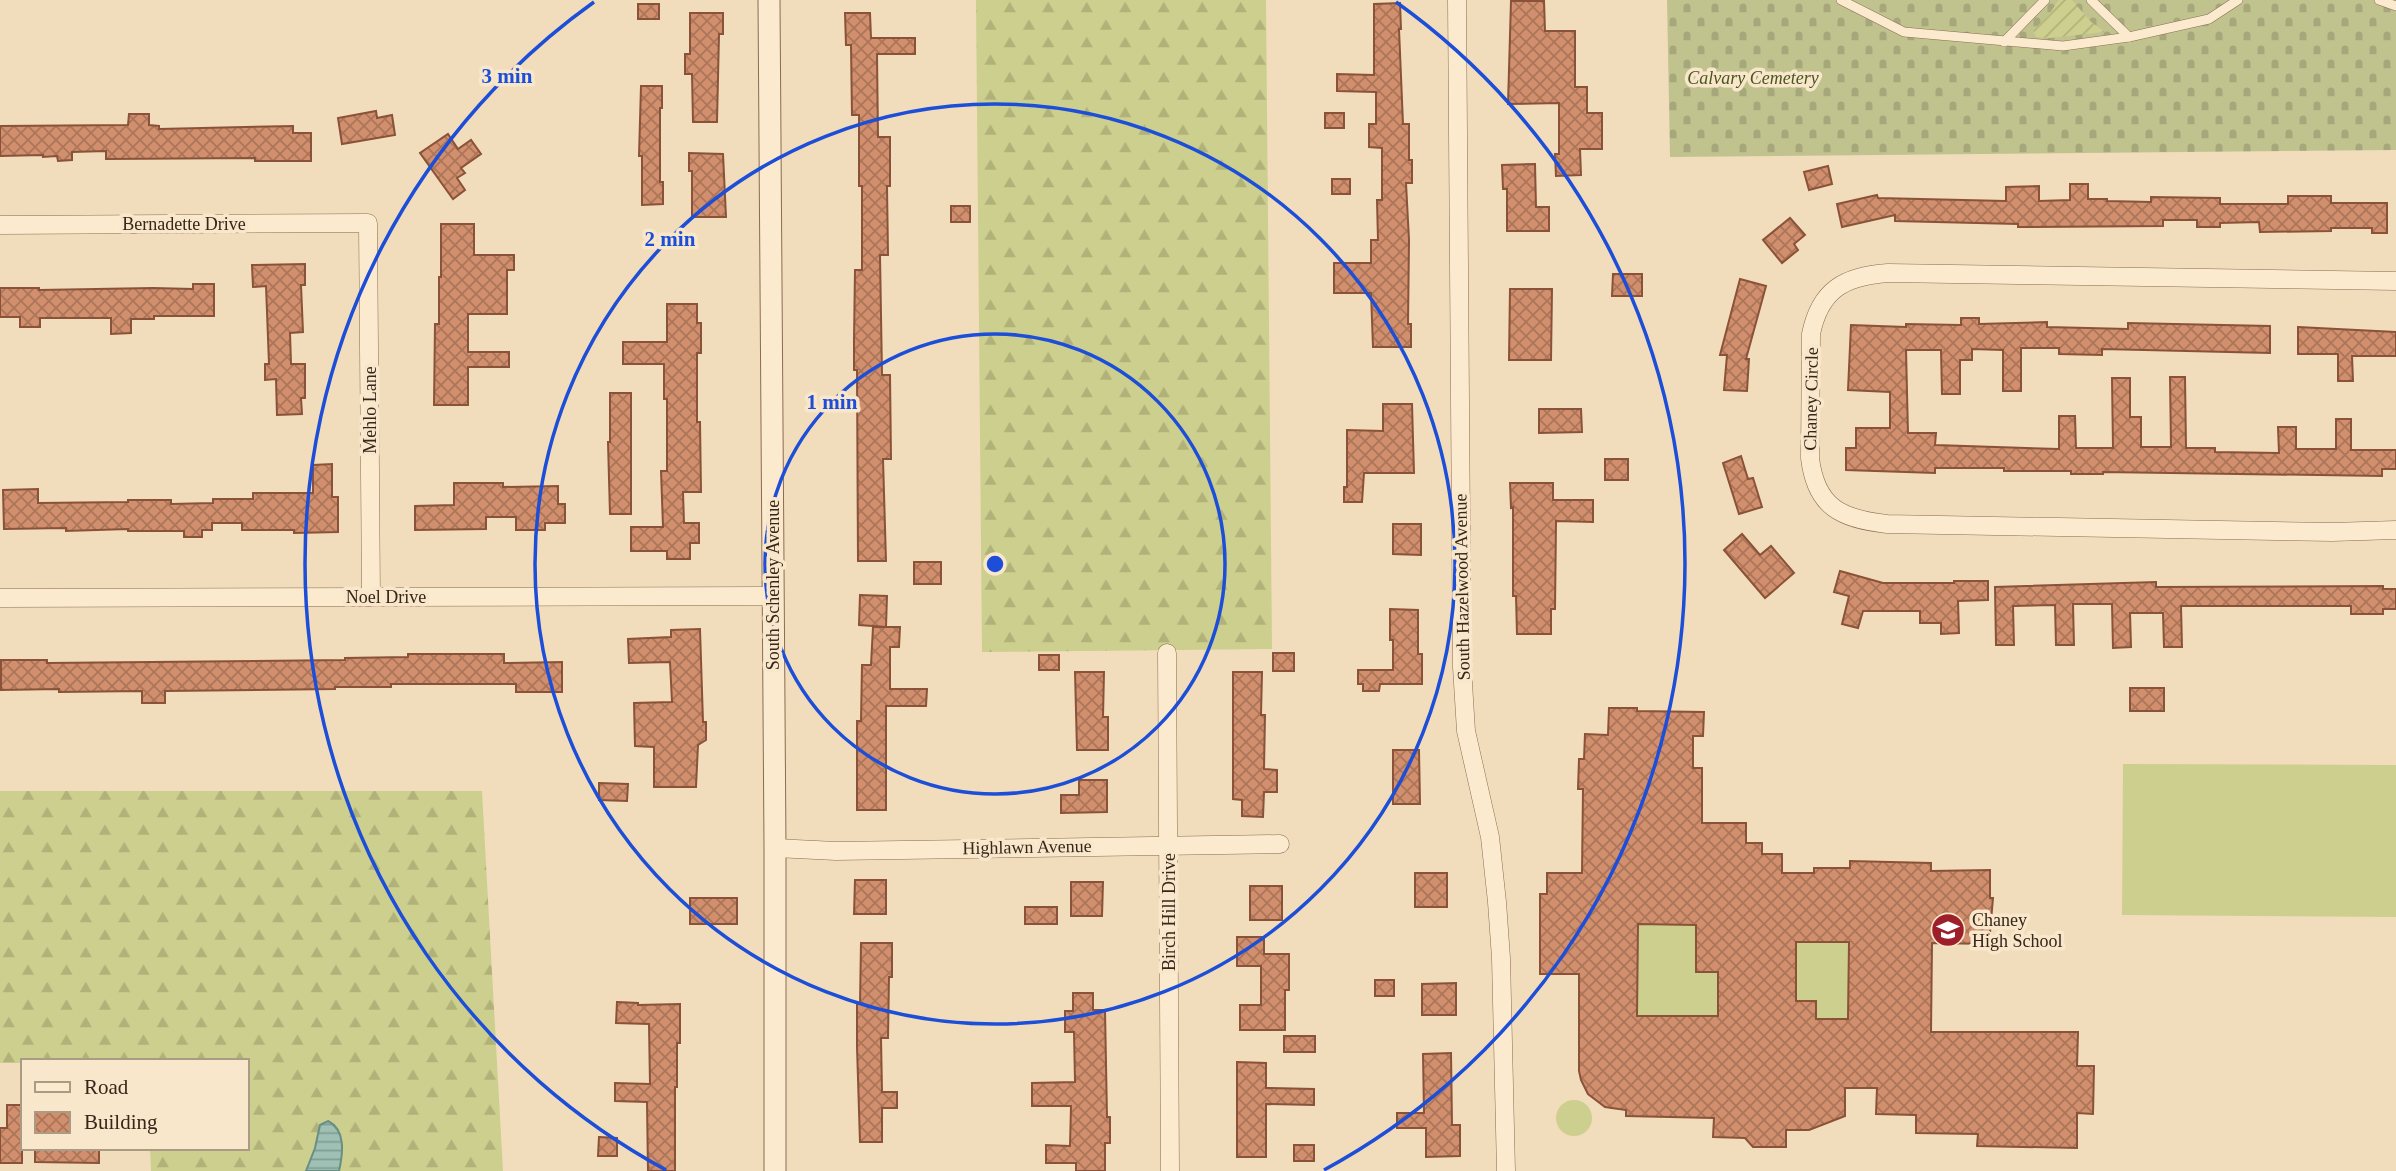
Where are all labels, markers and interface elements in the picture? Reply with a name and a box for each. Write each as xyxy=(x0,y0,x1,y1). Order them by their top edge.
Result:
text: 3 min xyxy=(482,64,533,88)
park label: Calvary Cemetery xyxy=(1687,68,1819,88)
street label: Bernadette Drive xyxy=(122,214,246,234)
text: 2 min xyxy=(645,227,696,251)
street label: Chaney Circle xyxy=(1800,347,1822,451)
street label: Mehlo Lane xyxy=(360,366,380,454)
text: 1 min xyxy=(807,390,858,414)
street label: South Hazelwood Avenue xyxy=(1450,494,1474,680)
street label: South Schenley Avenue xyxy=(763,500,783,670)
centre of rings xyxy=(983,552,1007,576)
street label: Noel Drive xyxy=(346,587,426,607)
street label: Highlawn Avenue xyxy=(962,836,1092,858)
street label: Birch Hill Drive xyxy=(1159,853,1179,971)
place label: Chaney High School xyxy=(1972,910,2063,951)
school or university icon: Chaney High School xyxy=(1929,911,1967,949)
legend xyxy=(21,1059,248,1150)
text: Road xyxy=(84,1075,129,1099)
text: Building xyxy=(84,1110,158,1134)

